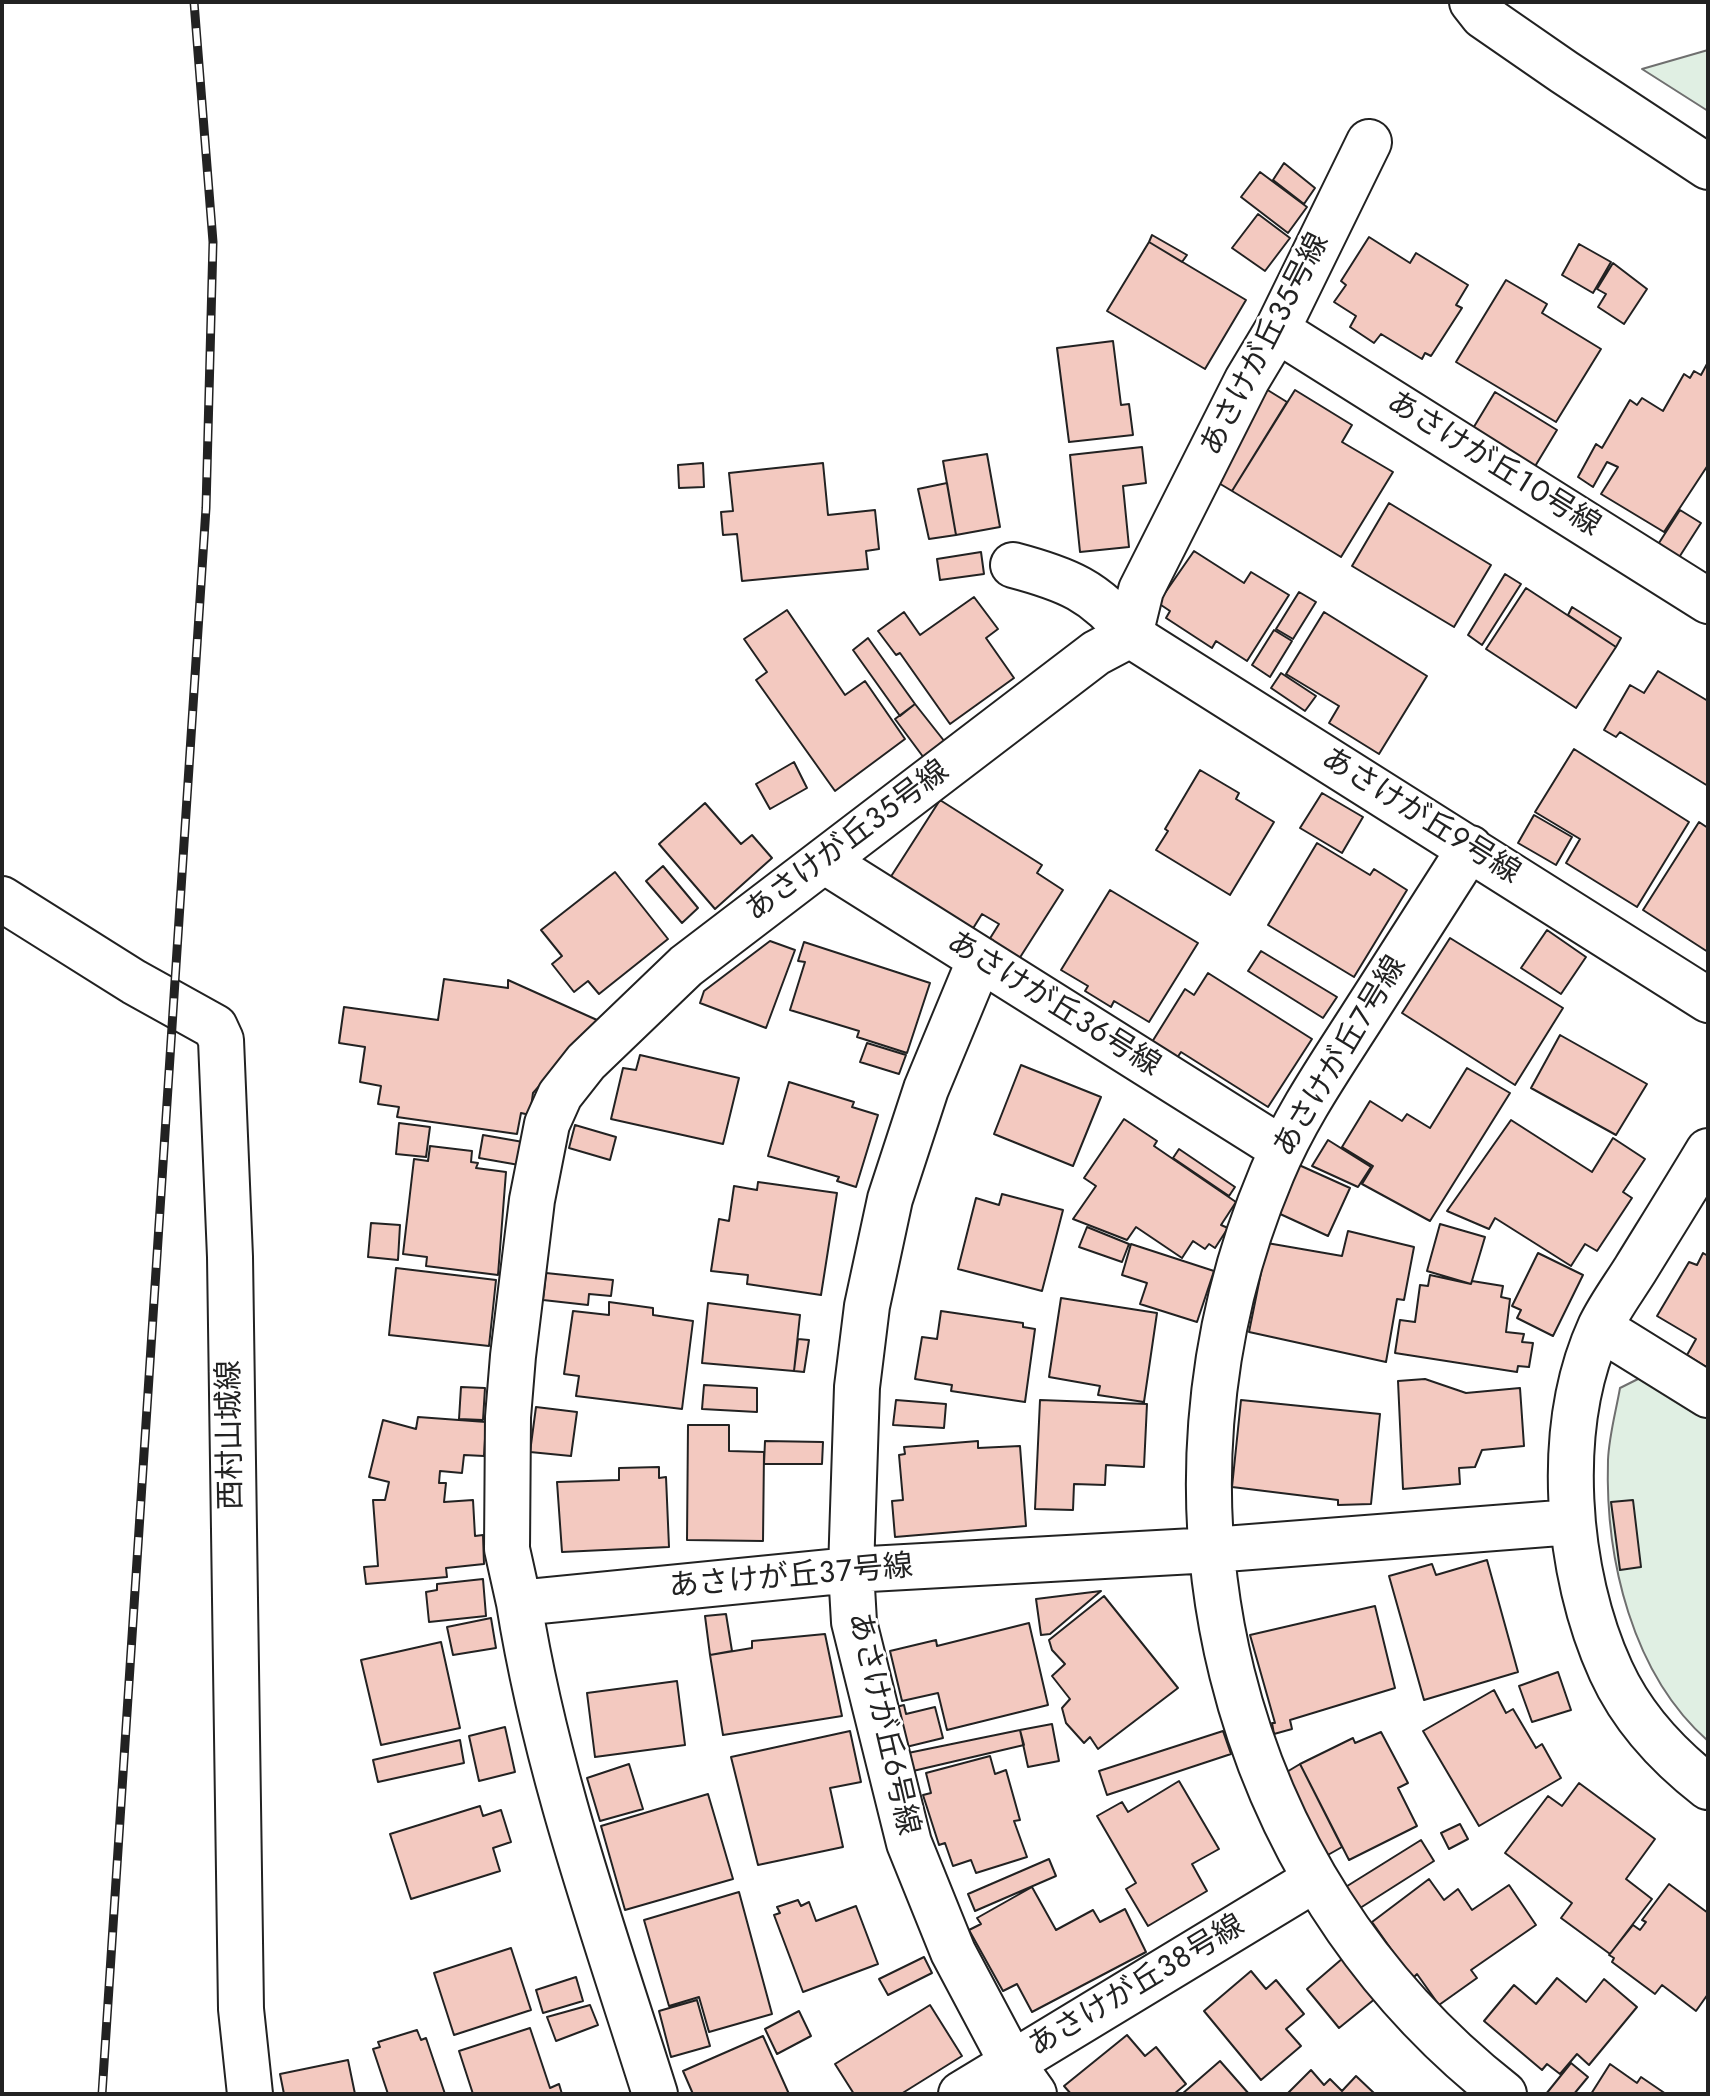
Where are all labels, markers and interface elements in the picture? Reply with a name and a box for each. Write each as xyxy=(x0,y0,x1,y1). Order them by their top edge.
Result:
street label: あさけが丘３５号線 xyxy=(1194,228,1338,462)
street label: あさけが丘１０号線 xyxy=(1380,385,1606,545)
street label: あさけが丘９号線 xyxy=(1314,741,1526,893)
street label: あさけが丘３５号線 xyxy=(739,754,957,930)
street label: あさけが丘３６号線 xyxy=(940,925,1166,1085)
street label: あさけが丘７号線 xyxy=(1267,950,1415,1164)
street label: 西村山城線 xyxy=(213,1360,251,1510)
street label: あさけが丘３７号線 xyxy=(667,1549,915,1607)
street label: あさけが丘６号線 xyxy=(839,1609,925,1839)
street label: あさけが丘３８号線 xyxy=(1023,1909,1251,2065)

